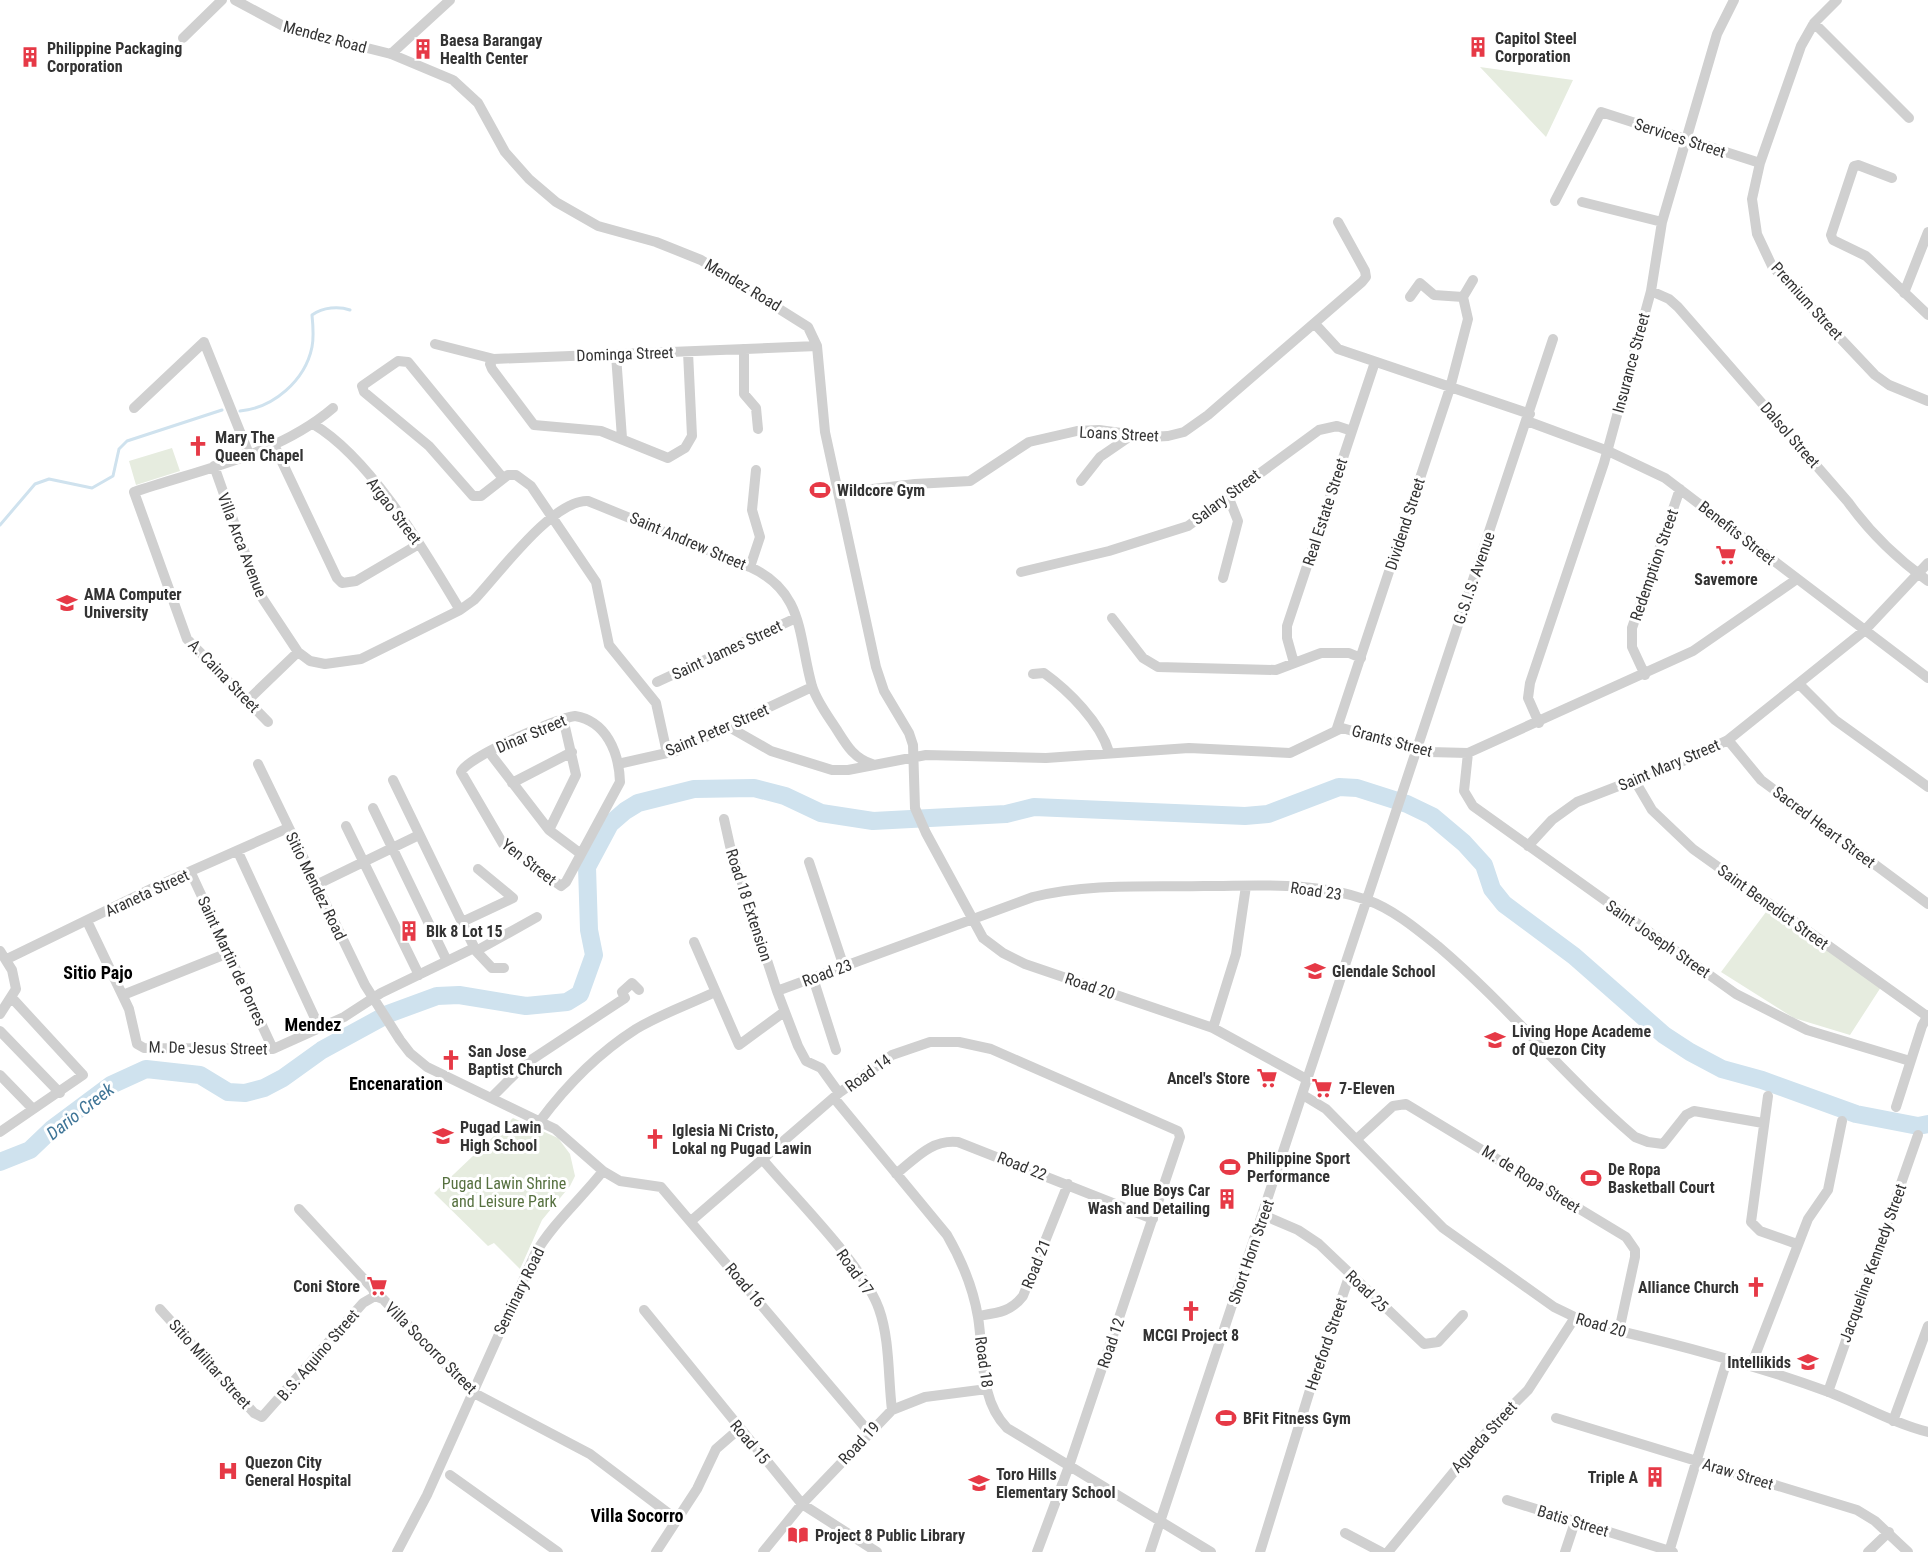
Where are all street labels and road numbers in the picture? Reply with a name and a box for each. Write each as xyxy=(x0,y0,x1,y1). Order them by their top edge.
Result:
street label: Mendez Road xyxy=(281,17,369,57)
street label: Services Street xyxy=(1632,114,1728,162)
street label: Mendez Road xyxy=(701,255,785,315)
street label: Premium Street xyxy=(1767,258,1847,344)
street label: Insurance Street xyxy=(1609,311,1654,415)
street label: Dominga Street xyxy=(576,343,674,365)
street label: Dalsol Street xyxy=(1756,398,1824,472)
street label: Loans Street xyxy=(1079,422,1159,446)
street label: Real Estate Street xyxy=(1299,456,1351,568)
street label: Salary Street xyxy=(1188,465,1264,529)
street label: Argao Street xyxy=(363,474,425,548)
street label: Dividend Street xyxy=(1381,475,1429,572)
street label: Villa Arca Avenue xyxy=(213,490,271,600)
street label: Benefits Street xyxy=(1695,497,1780,569)
street label: Redemption Street xyxy=(1626,506,1682,623)
street label: Saint Andrew Street xyxy=(627,508,749,574)
street label: G.S.I.S. Avenue xyxy=(1449,529,1499,627)
street label: Saint James Street xyxy=(669,616,785,684)
street label: A. Caina Street xyxy=(184,636,264,717)
street label: Saint Peter Street xyxy=(663,700,772,760)
street label: Dinar Street xyxy=(493,711,569,757)
street label: Grants Street xyxy=(1350,721,1435,761)
street label: Saint Mary Street xyxy=(1615,735,1723,795)
street label: Sacred Heart Street xyxy=(1769,782,1879,872)
street label: Sitio Mendez Road xyxy=(282,829,350,943)
street label: Yen Street xyxy=(498,835,560,889)
street label: Road 18 Extension xyxy=(722,846,776,964)
street label: Saint Benedict Street xyxy=(1714,860,1832,954)
street label: Araneta Street xyxy=(102,865,192,921)
street label: Road 23 xyxy=(1289,878,1343,904)
street label: Saint Martin de Porres xyxy=(194,893,270,1029)
street label: Saint Joseph Street xyxy=(1602,896,1714,982)
street label: Road 23 xyxy=(800,955,854,991)
street label: Road 20 xyxy=(1063,969,1117,1003)
street label: M. De Jesus Street xyxy=(148,1037,268,1059)
street label: Road 14 xyxy=(842,1050,895,1096)
street label: M. de Ropa Street xyxy=(1478,1141,1584,1217)
street label: Road 22 xyxy=(995,1148,1050,1185)
street label: Jacqueline Kennedy Street xyxy=(1835,1181,1911,1345)
street label: Short Horn Street xyxy=(1224,1197,1278,1307)
street label: Road 21 xyxy=(1018,1237,1054,1291)
street label: Seminary Road xyxy=(490,1244,548,1338)
street label: Road 17 xyxy=(832,1245,878,1299)
street label: Road 16 xyxy=(721,1259,769,1311)
street label: Road 25 xyxy=(1342,1266,1392,1316)
street label: Hereford Street xyxy=(1301,1295,1351,1393)
street label: Villa Socorro Street xyxy=(381,1298,481,1398)
street label: B.S. Aquino Street xyxy=(273,1305,363,1405)
street label: Road 20 xyxy=(1574,1309,1628,1341)
street label: Sitio Militar Street xyxy=(165,1315,255,1413)
street label: Road 12 xyxy=(1094,1315,1128,1370)
street label: Road 18 xyxy=(971,1335,997,1389)
street label: Agueda Street xyxy=(1447,1397,1521,1476)
street label: Road 15 xyxy=(726,1416,774,1468)
street label: Road 19 xyxy=(834,1418,884,1468)
street label: Araw Street xyxy=(1700,1454,1776,1494)
street label: Batis Street xyxy=(1535,1501,1611,1541)

